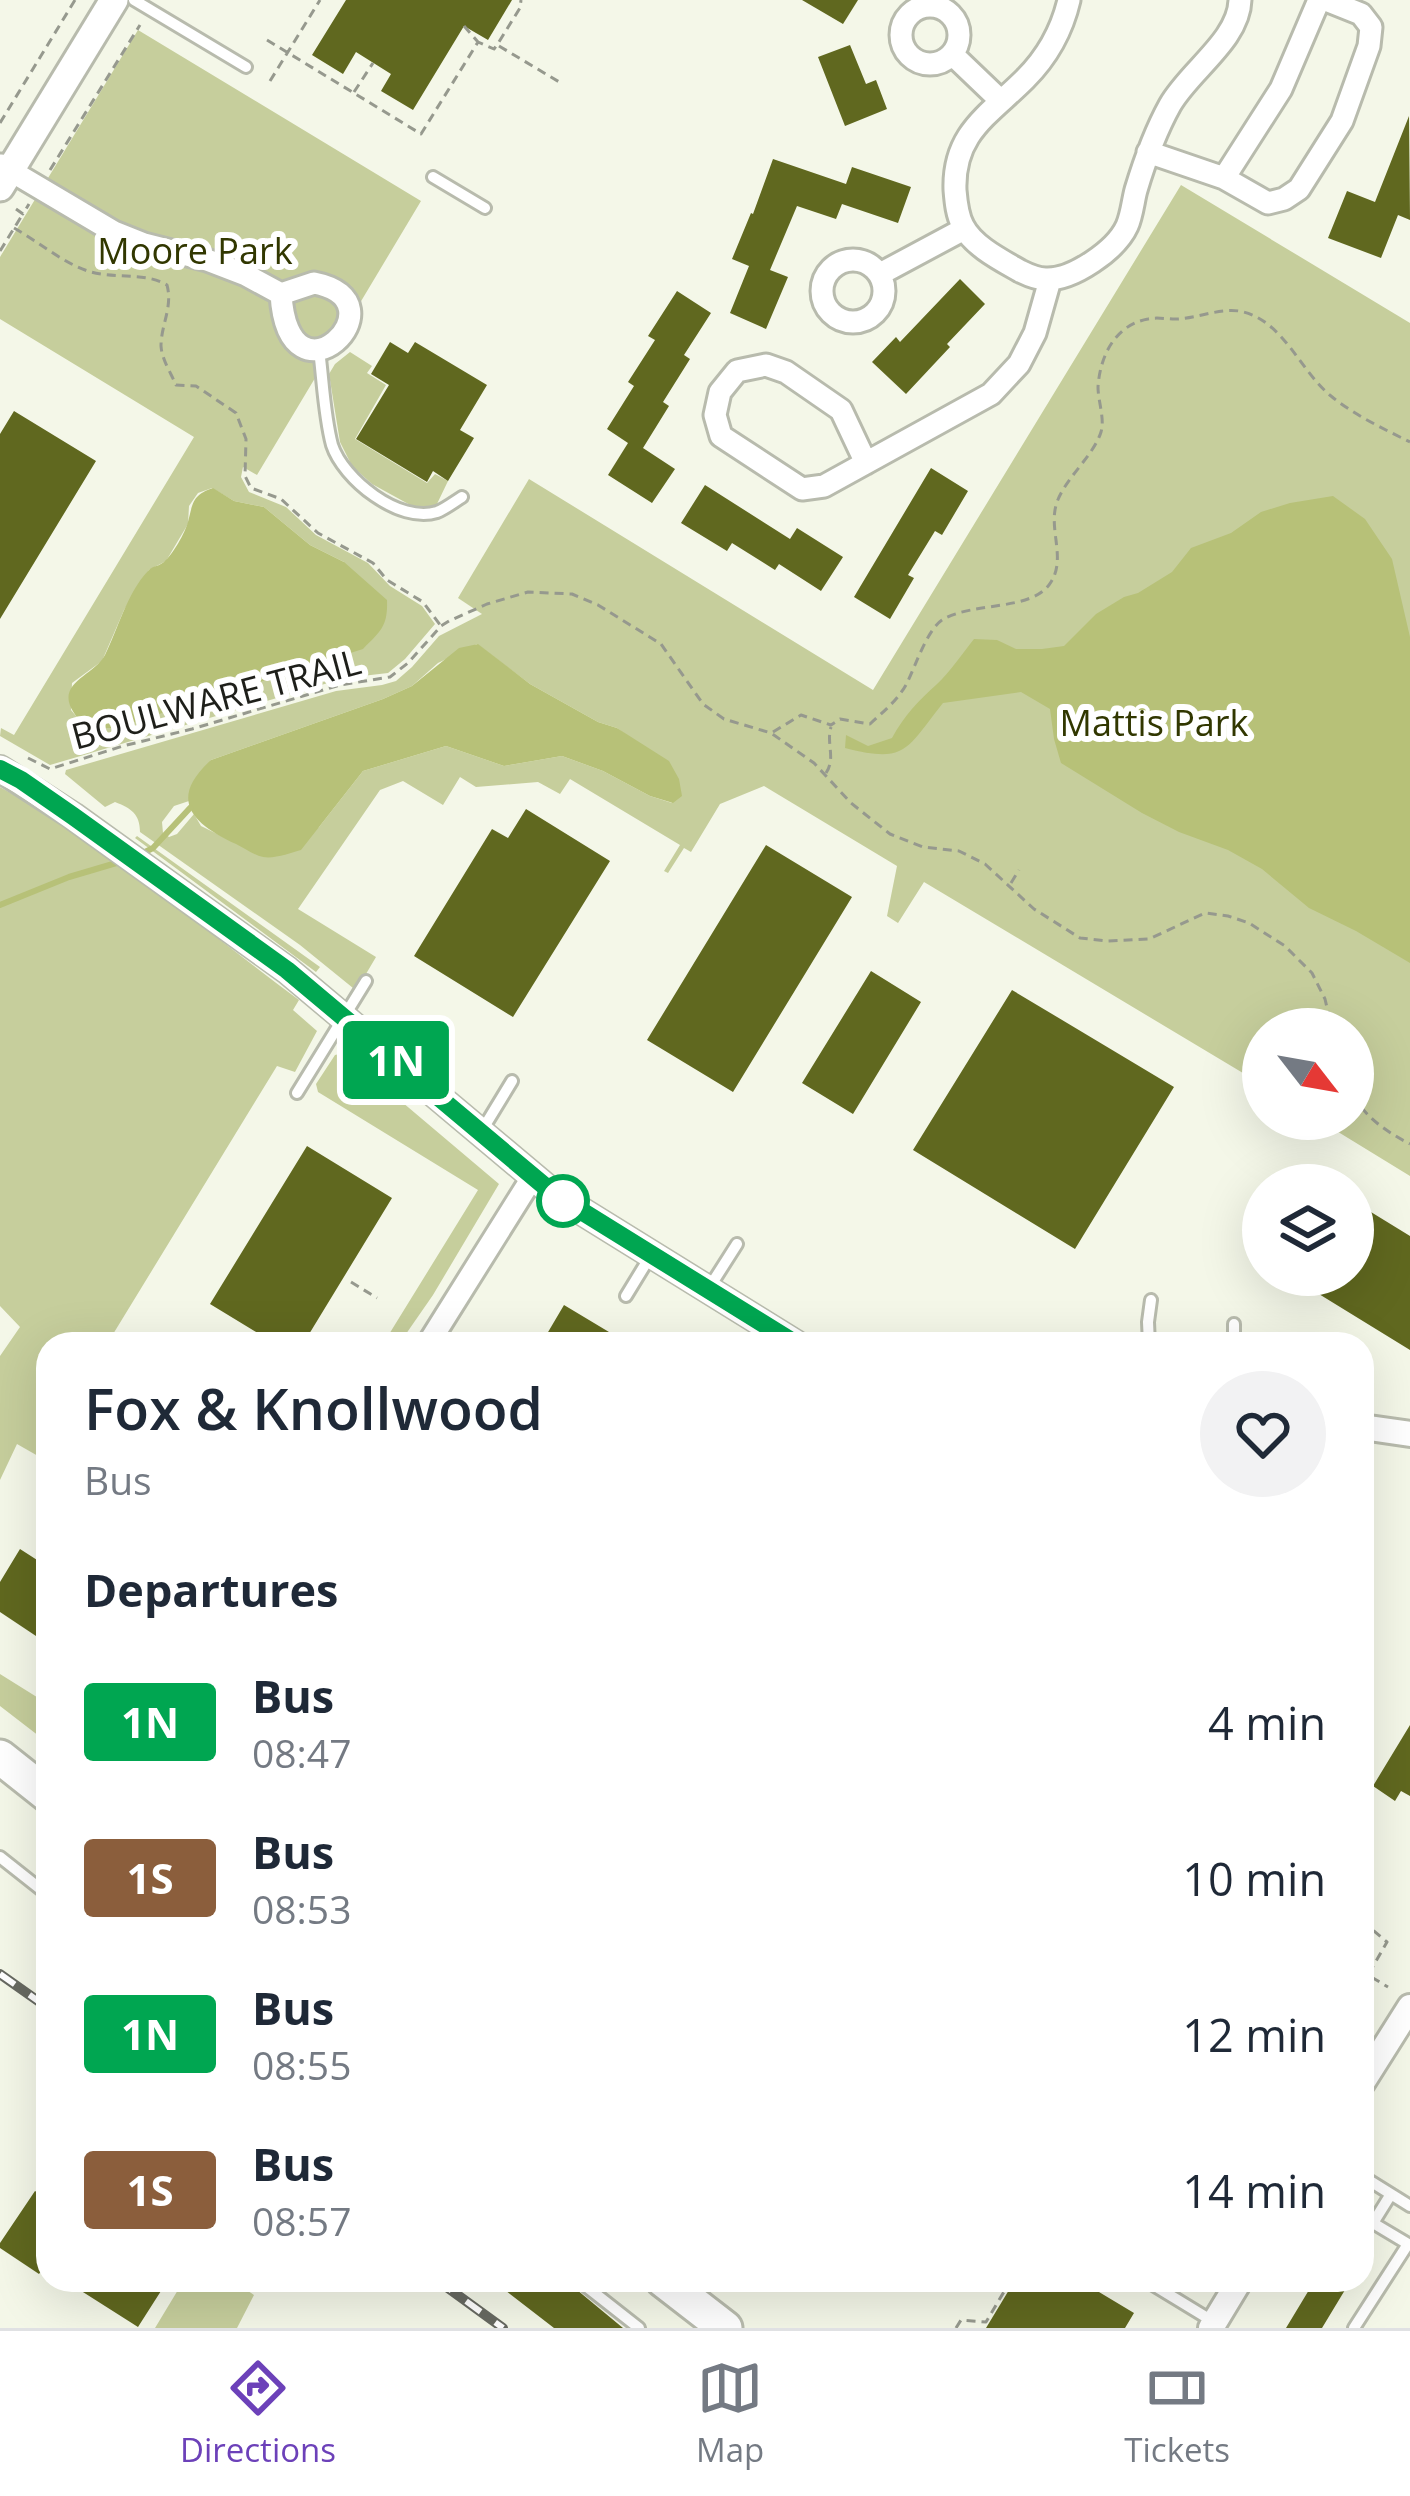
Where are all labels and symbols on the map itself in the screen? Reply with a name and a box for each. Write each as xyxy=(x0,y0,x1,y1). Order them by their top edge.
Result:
park label: Moore Park xyxy=(97,226,293,275)
street label: BOULWARE TRAIL xyxy=(66,636,366,761)
park label: Mattis Park xyxy=(1060,698,1249,747)
north arrow xyxy=(1242,1008,1374,1140)
line badge: 1N xyxy=(342,1021,450,1099)
unlabelled marker xyxy=(538,1176,588,1226)

